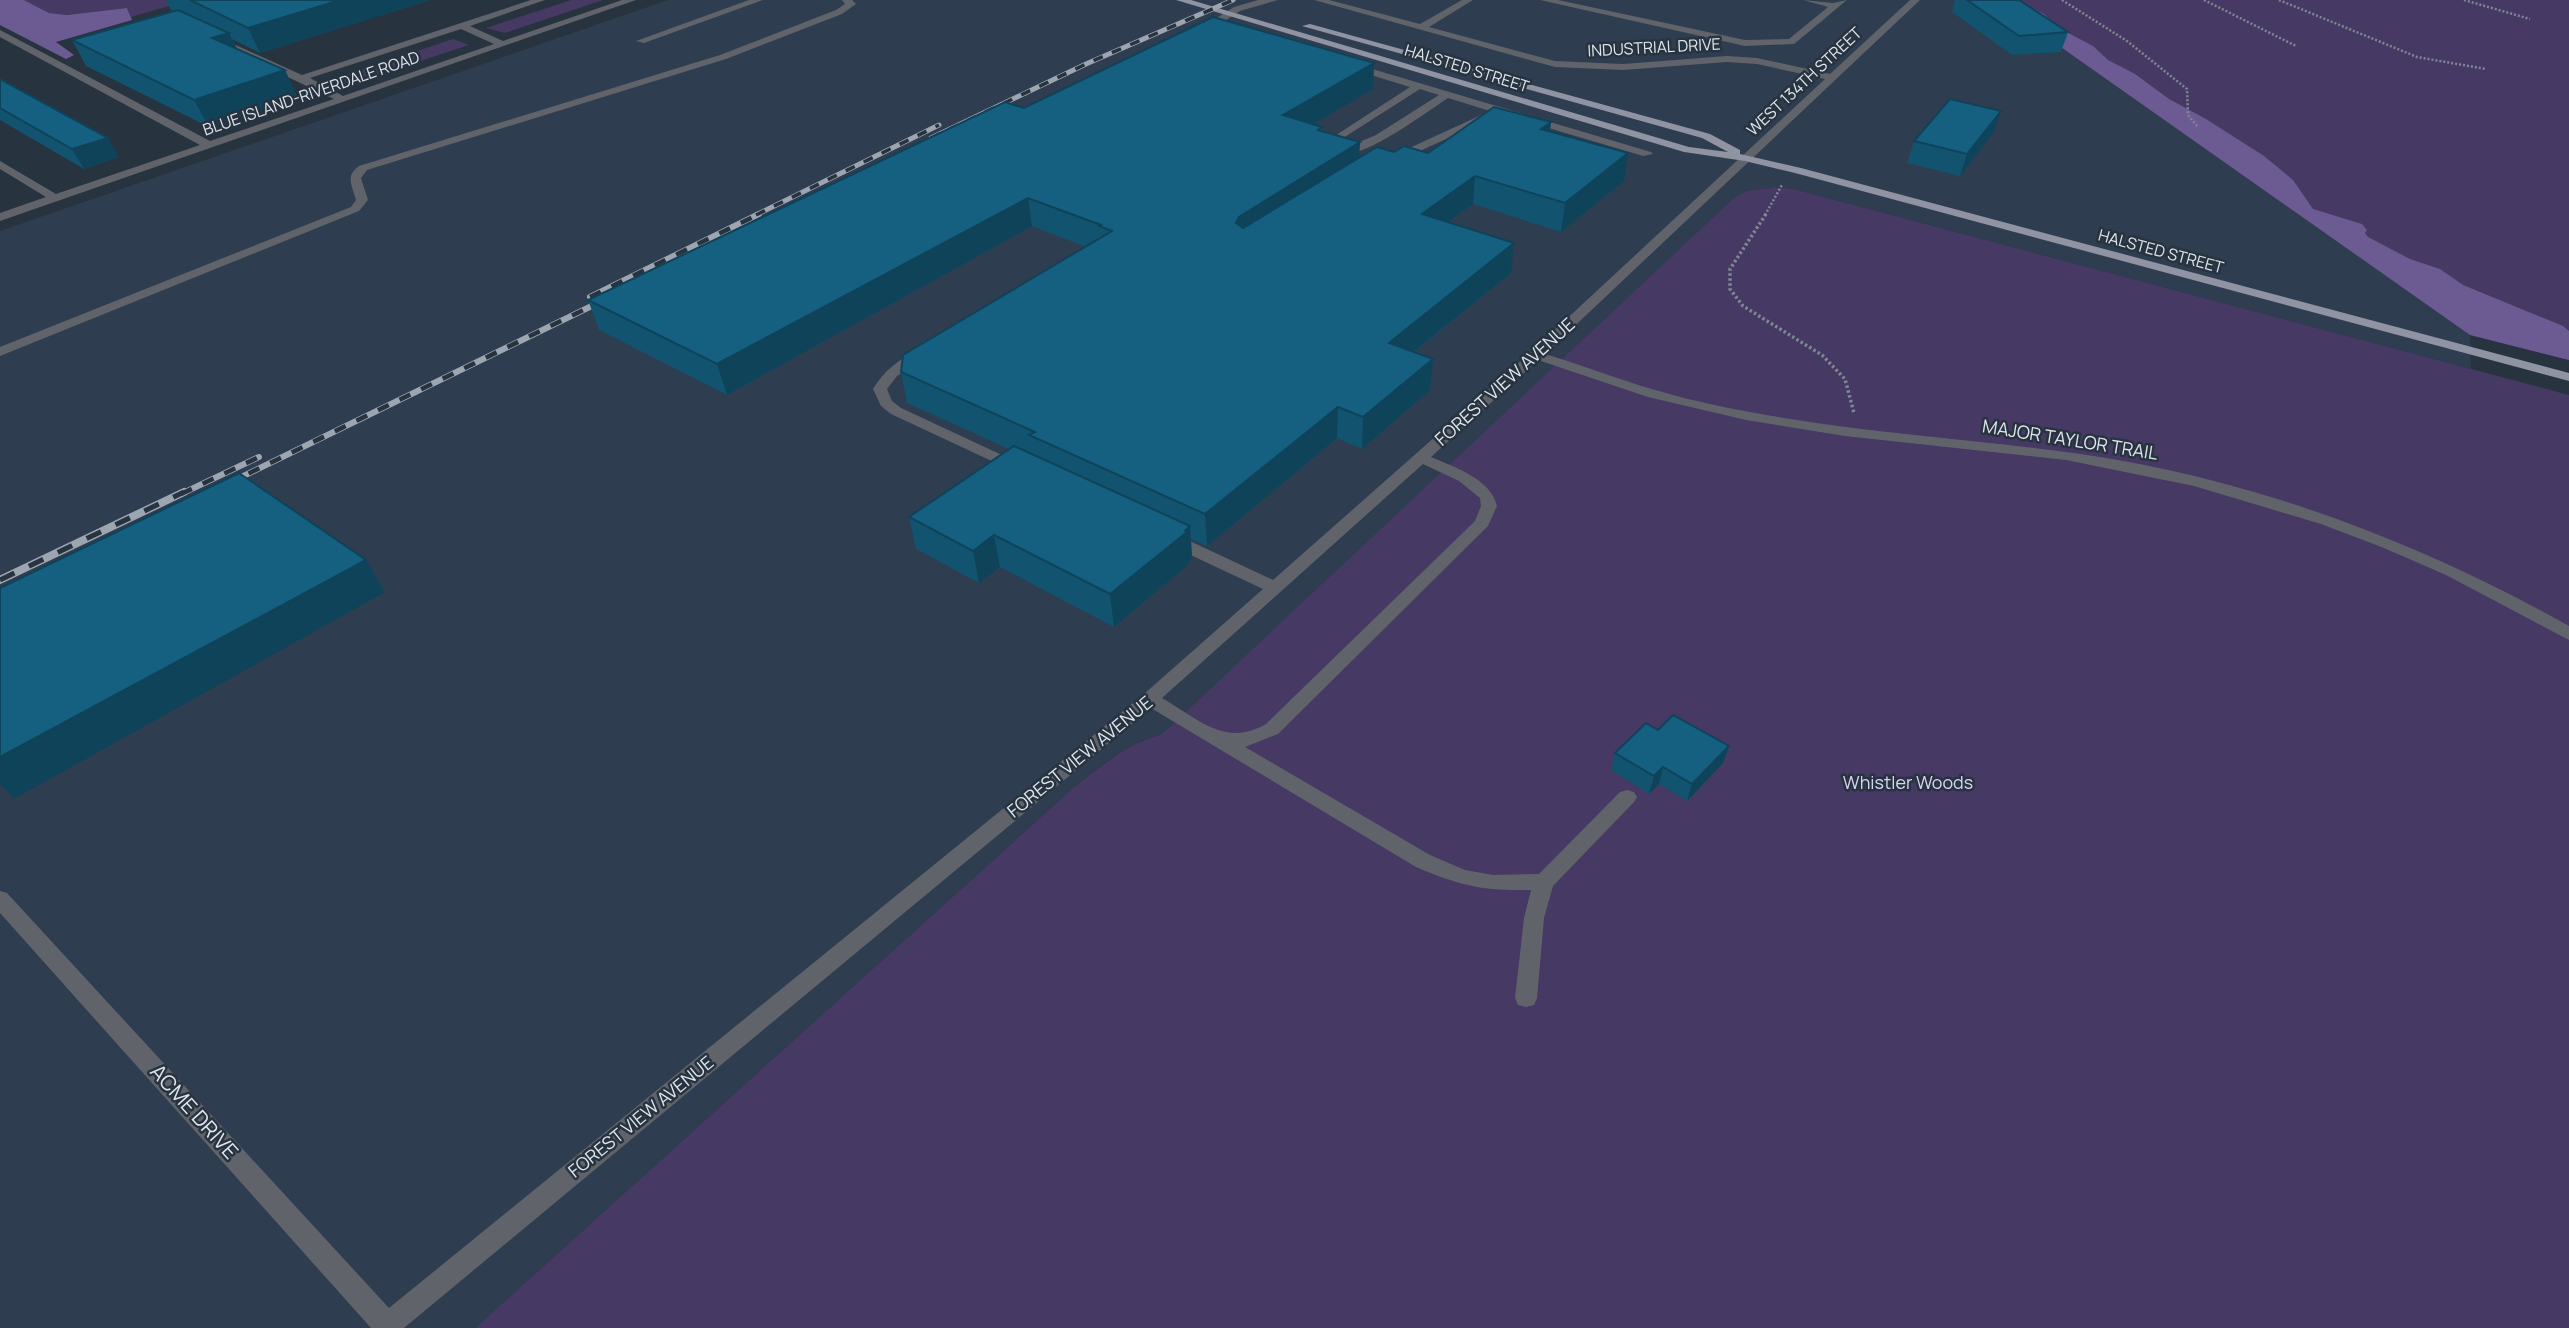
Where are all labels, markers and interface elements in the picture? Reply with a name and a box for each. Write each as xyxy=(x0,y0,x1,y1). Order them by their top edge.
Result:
street label: WEST 134TH STREET xyxy=(1742,21,1867,140)
street label: INDUSTRIAL DRIVE xyxy=(1587,33,1721,61)
street label: HALSTED STREET xyxy=(1402,39,1532,98)
street label: BLUE ISLAND-RIVERDALE ROAD xyxy=(200,45,423,140)
street label: HALSTED STREET xyxy=(2096,224,2227,278)
street label: FOREST VIEW AVENUE xyxy=(1429,312,1579,451)
street label: MAJOR TAYLOR TRAIL xyxy=(1981,413,2160,465)
street label: FOREST VIEW AVENUE xyxy=(1002,690,1157,822)
park label: Whistler Woods xyxy=(1843,770,1973,794)
street label: FOREST VIEW AVENUE xyxy=(563,1050,718,1182)
street label: ACME DRIVE xyxy=(145,1058,245,1165)

